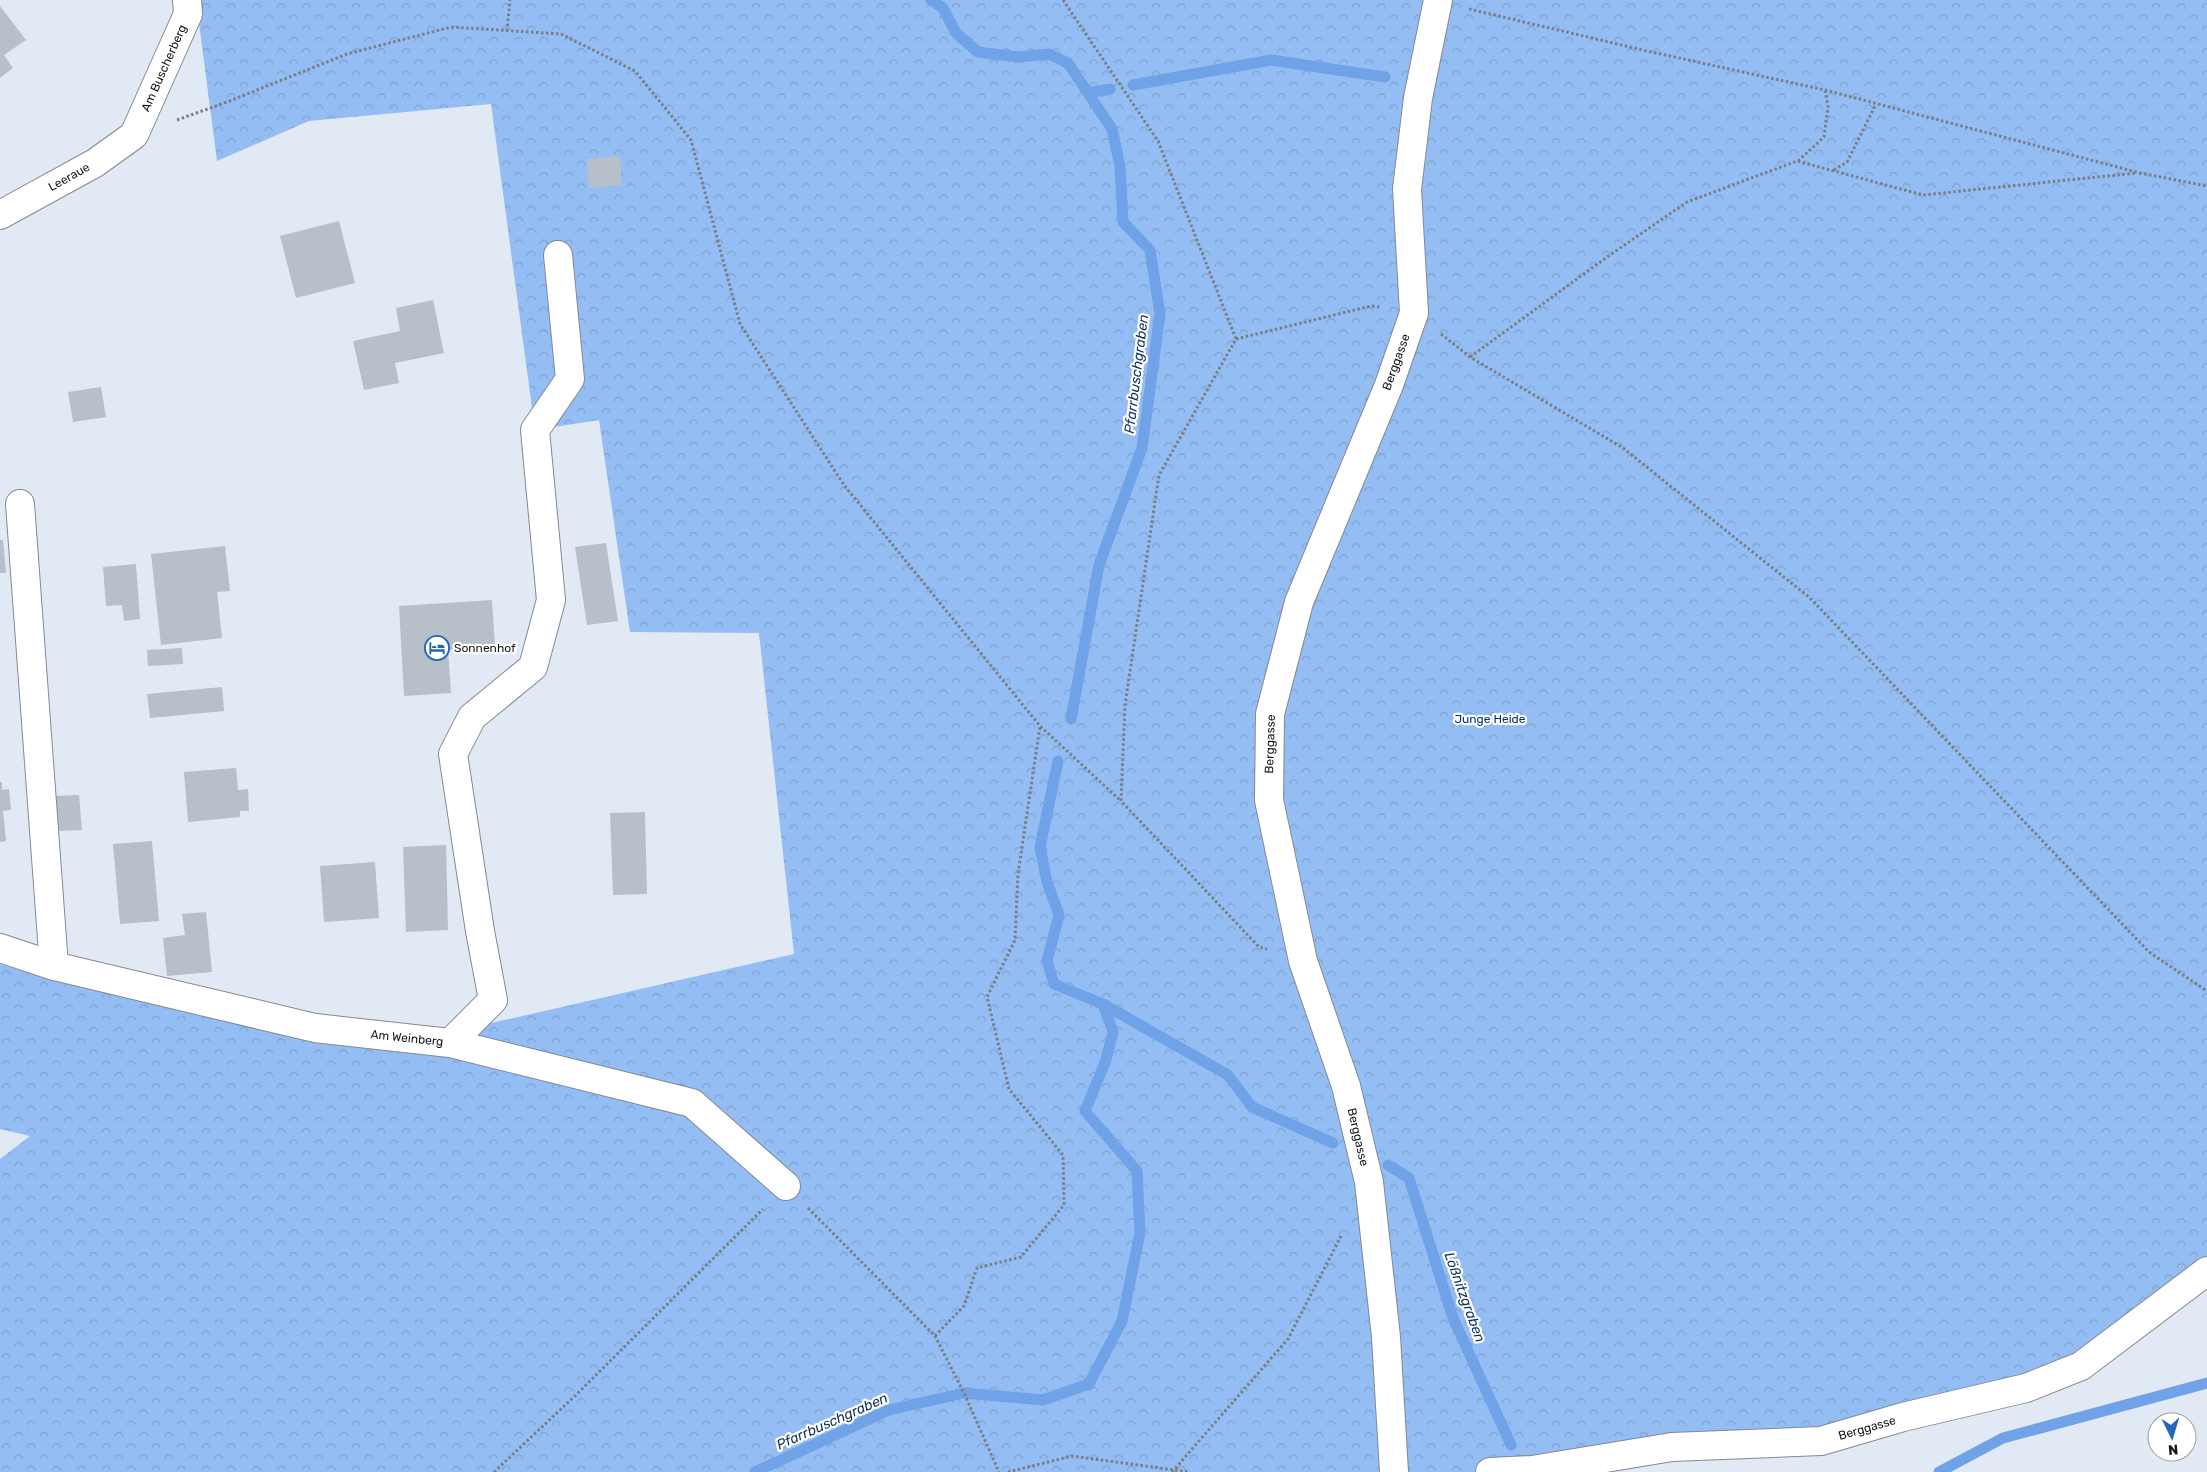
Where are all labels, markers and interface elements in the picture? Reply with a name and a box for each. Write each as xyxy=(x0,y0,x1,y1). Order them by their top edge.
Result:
street label: Am Buscherberg xyxy=(139,22,189,114)
street label: Leeraue xyxy=(46,160,92,194)
water label: Pfarrbuschgraben xyxy=(1121,314,1152,435)
street label: Berggasse xyxy=(1379,332,1413,392)
hotel icon: Sonnenhof xyxy=(424,635,450,661)
place label: Sonnenhof xyxy=(454,641,516,655)
park label: Junge Heide xyxy=(1455,712,1526,726)
street label: Berggasse xyxy=(1262,714,1278,774)
street label: Am Weinberg xyxy=(370,1027,444,1049)
street label: Berggasse xyxy=(1345,1107,1372,1168)
water label: Lößnitzgraben xyxy=(1440,1250,1489,1345)
water label: Pfarrbuschgraben xyxy=(774,1389,890,1454)
north arrow xyxy=(2147,1412,2197,1462)
street label: Berggasse xyxy=(1837,1413,1898,1443)
text: N xyxy=(2167,1441,2179,1458)

